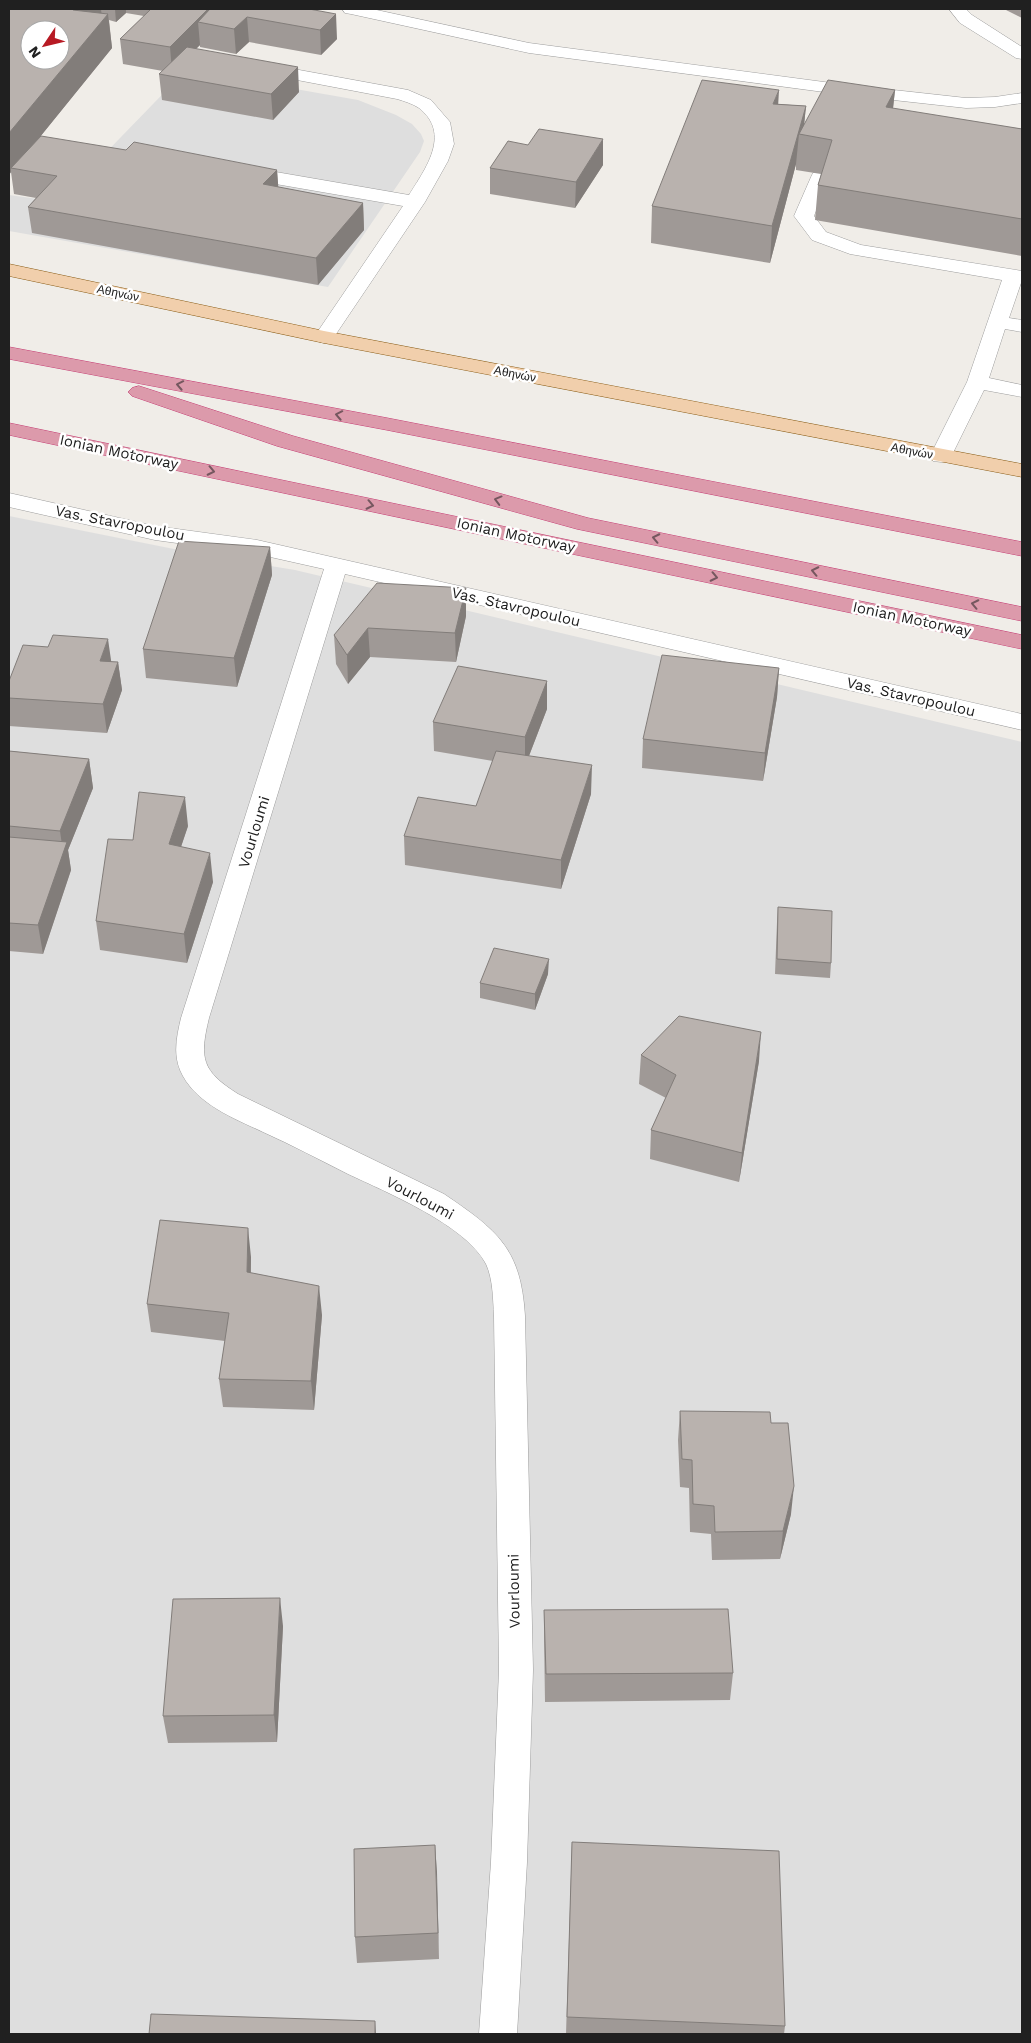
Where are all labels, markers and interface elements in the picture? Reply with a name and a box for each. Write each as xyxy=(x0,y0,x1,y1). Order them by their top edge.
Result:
north arrow xyxy=(20,20,70,70)
text: N xyxy=(25,44,44,61)
street label: Αθηνών xyxy=(96,282,140,304)
street label: Αθηνών xyxy=(493,363,537,385)
one-way arrow xyxy=(175,380,184,391)
one-way arrow xyxy=(335,410,344,420)
street label: Ionian Motorway xyxy=(58,431,180,473)
street label: Αθηνών xyxy=(890,440,934,462)
one-way arrow xyxy=(206,465,215,476)
one-way arrow xyxy=(495,496,503,506)
one-way arrow xyxy=(365,499,374,509)
street label: Vas. Stavropoulou xyxy=(54,502,186,544)
street label: Ionian Motorway xyxy=(455,514,577,556)
one-way arrow xyxy=(652,534,661,544)
one-way arrow xyxy=(811,566,820,577)
one-way arrow xyxy=(710,571,719,582)
street label: Vas. Stavropoulou xyxy=(450,583,582,631)
street label: Ionian Motorway xyxy=(851,598,973,640)
one-way arrow xyxy=(970,599,979,610)
street label: Vas. Stavropoulou xyxy=(845,673,977,721)
street label: Vourloumi xyxy=(234,794,274,870)
street label: Vourloumi xyxy=(383,1173,457,1223)
street label: Vourloumi xyxy=(504,1554,524,1628)

